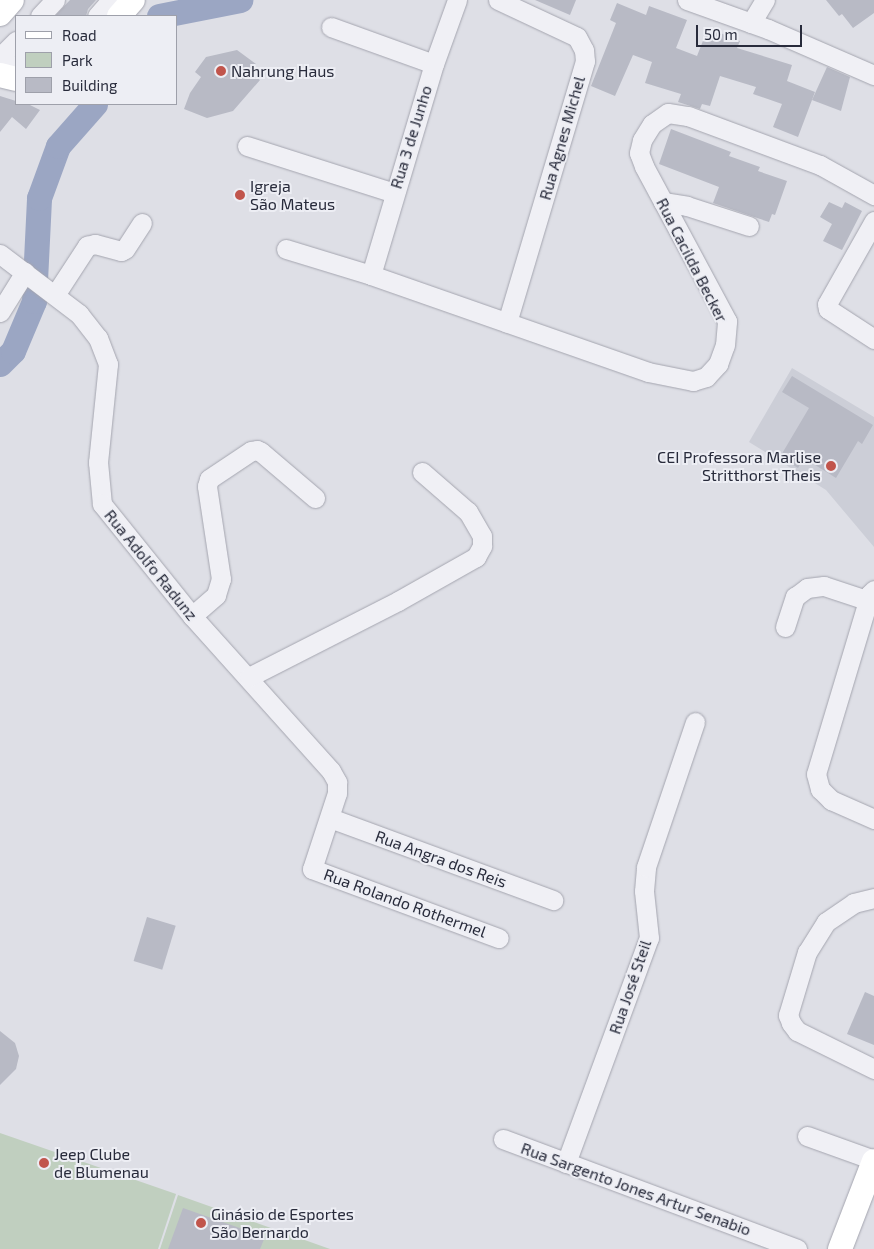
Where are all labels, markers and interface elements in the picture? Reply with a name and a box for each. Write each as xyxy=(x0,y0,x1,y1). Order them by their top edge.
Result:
legend xyxy=(15,15,178,105)
scale bar xyxy=(699,15,805,47)
text: 50 m xyxy=(704,25,738,43)
text: Road xyxy=(62,26,97,44)
text: Park xyxy=(62,51,93,69)
place label: Nahrung Haus xyxy=(231,61,334,81)
marker: Nahrung Haus xyxy=(215,65,227,77)
street label: Rua Agnes Michel xyxy=(535,74,589,202)
text: Building xyxy=(62,76,117,94)
street label: Rua 3 de Junho xyxy=(386,83,436,191)
place label: Igreja São Mateus xyxy=(250,176,335,214)
marker: Igreja São Mateus xyxy=(234,189,246,201)
street label: Rua Cacilda Becker xyxy=(652,195,732,325)
place label: CEI Professora Marlise Stritthorst Theis xyxy=(657,447,821,485)
marker: CEI Professora Marlise Stritthorst Theis xyxy=(825,460,837,472)
street label: Rua Adolfo Radunz xyxy=(100,506,202,624)
street label: Rua Angra dos Reis xyxy=(373,826,509,892)
street label: Rua Rolando Rothermel xyxy=(321,865,489,941)
street label: Rua José Steil xyxy=(605,937,655,1037)
street label: Rua Sargento Jones Artur Senabio xyxy=(518,1138,754,1240)
place label: Jeep Clube de Blumenau xyxy=(54,1144,149,1182)
marker: Jeep Clube de Blumenau xyxy=(38,1157,50,1169)
place label: Ginásio de Esportes São Bernardo xyxy=(211,1204,354,1242)
marker: Ginásio de Esportes São Bernardo xyxy=(195,1217,207,1229)

